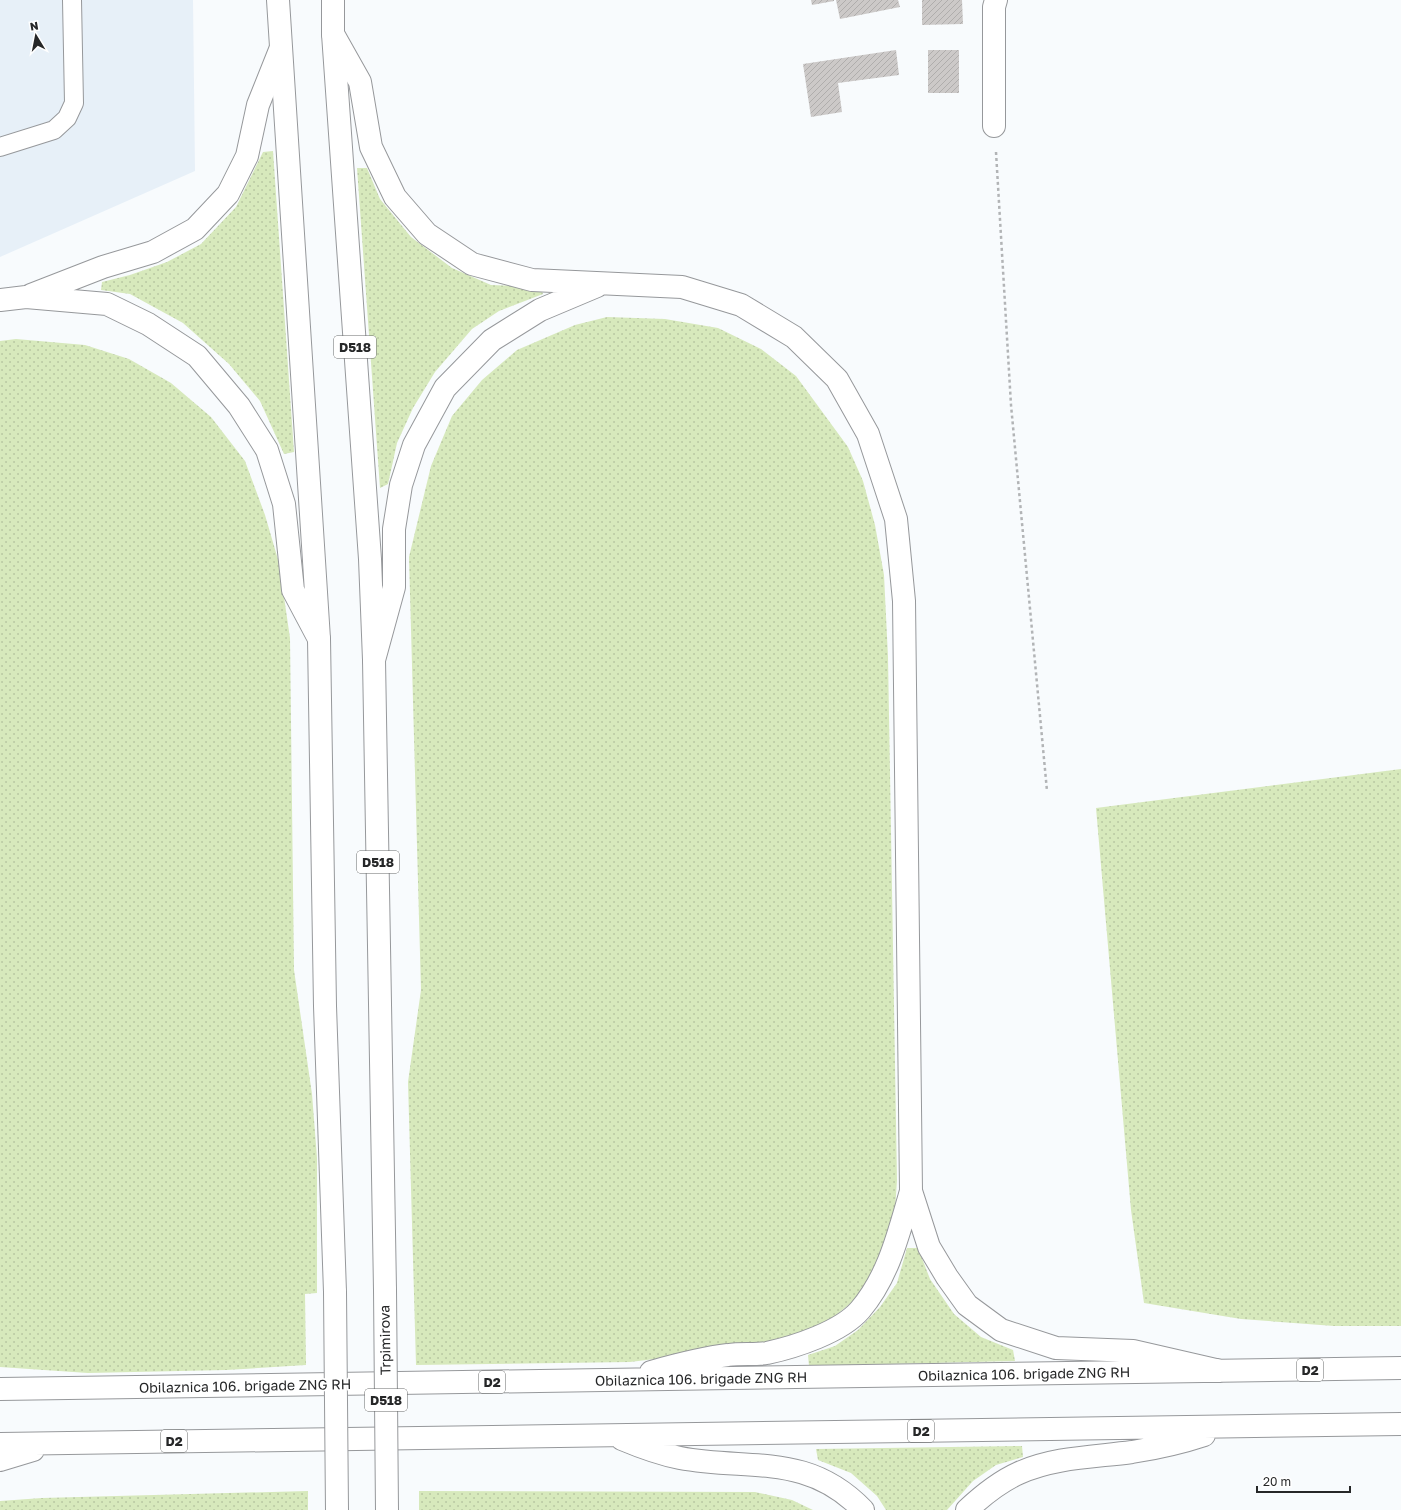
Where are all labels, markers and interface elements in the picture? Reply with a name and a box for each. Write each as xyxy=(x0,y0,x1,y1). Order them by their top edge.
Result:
north arrow xyxy=(16,16,56,56)
text: N xyxy=(29,19,39,33)
road number: D518 xyxy=(334,336,376,358)
road number: D518 xyxy=(357,851,399,873)
street label: Trpimirova xyxy=(375,1305,394,1375)
road number: D2 xyxy=(1297,1359,1323,1381)
street label: Obilaznica 106. brigade ZNG RH xyxy=(918,1363,1130,1384)
street label: Obilaznica 106. brigade ZNG RH xyxy=(595,1368,807,1389)
road number: D2 xyxy=(479,1371,505,1393)
street label: Obilaznica 106. brigade ZNG RH xyxy=(139,1375,351,1396)
road number: D518 xyxy=(365,1389,407,1411)
road number: D2 xyxy=(908,1420,934,1442)
road number: D2 xyxy=(161,1430,187,1452)
scale bar xyxy=(1257,1468,1350,1494)
text: 20 m xyxy=(1263,1474,1291,1489)

